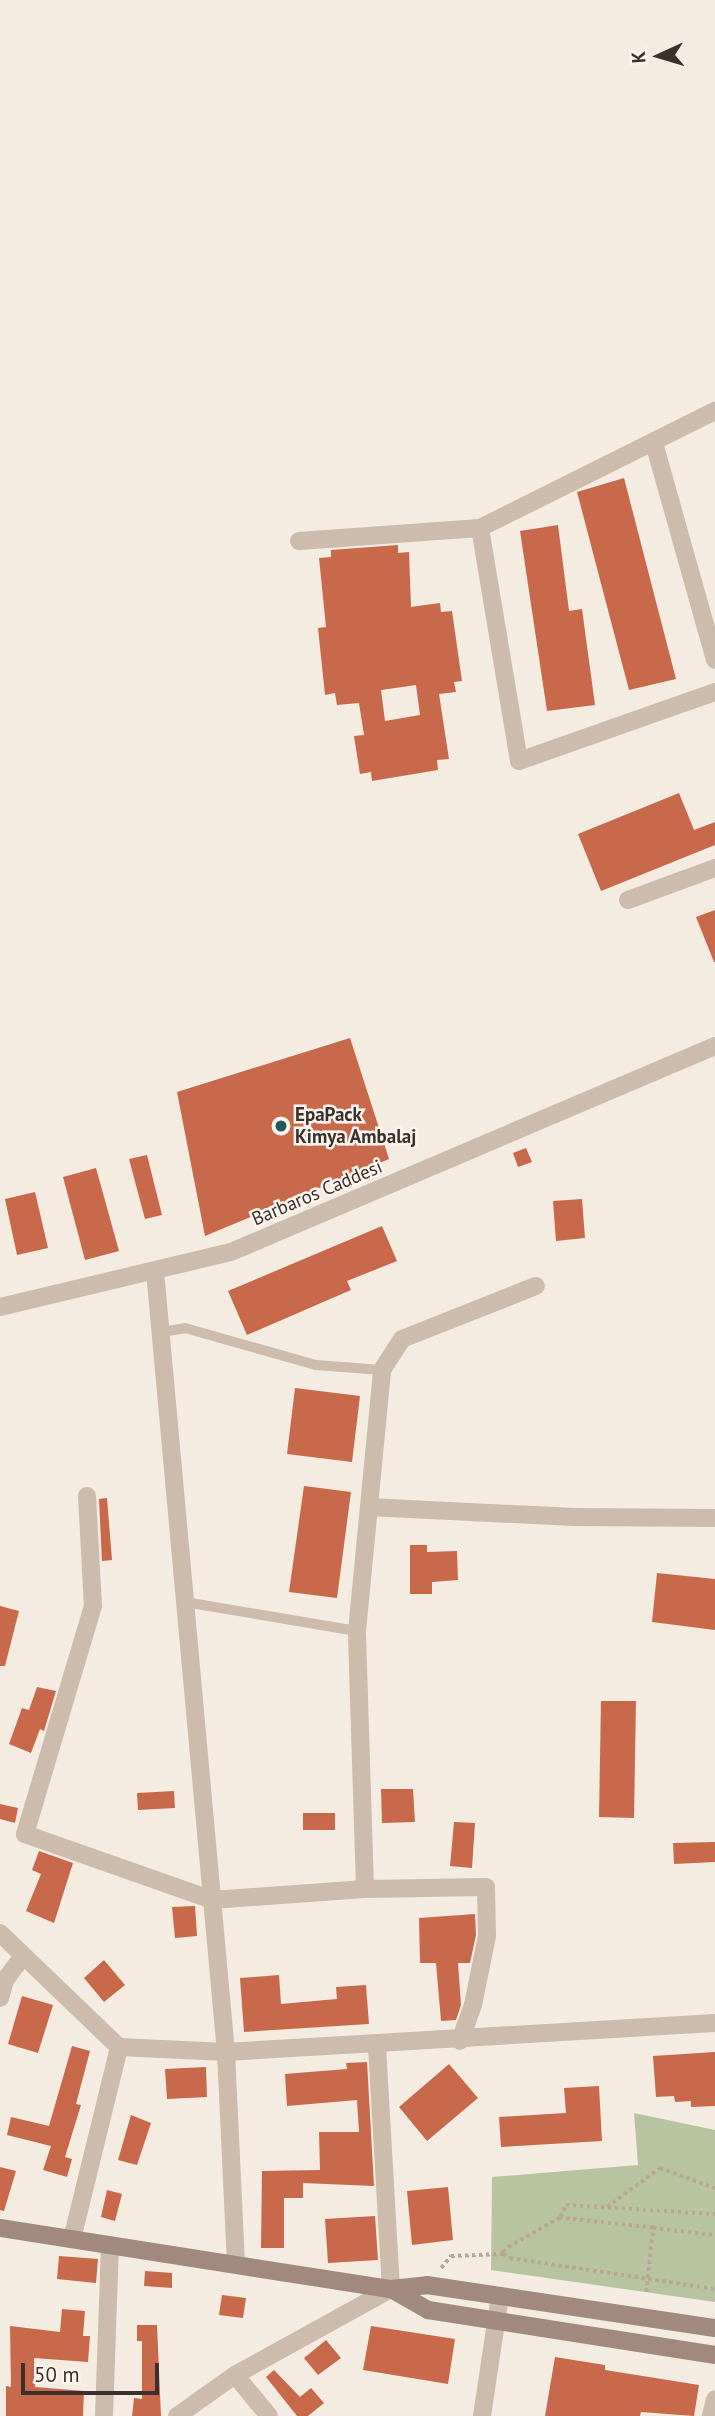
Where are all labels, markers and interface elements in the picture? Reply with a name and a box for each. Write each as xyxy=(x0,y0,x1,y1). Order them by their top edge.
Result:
north arrow xyxy=(624,21,694,91)
text: K xyxy=(626,51,650,64)
place label: EpaPack Kimya Ambalaj xyxy=(295,1104,417,1148)
marker: EpaPack Kimya Ambalaj xyxy=(273,1118,289,1134)
street label: Barbaros Caddesi xyxy=(248,1155,386,1231)
scale bar xyxy=(24,2350,163,2394)
text: 50 m xyxy=(34,2361,80,2388)

